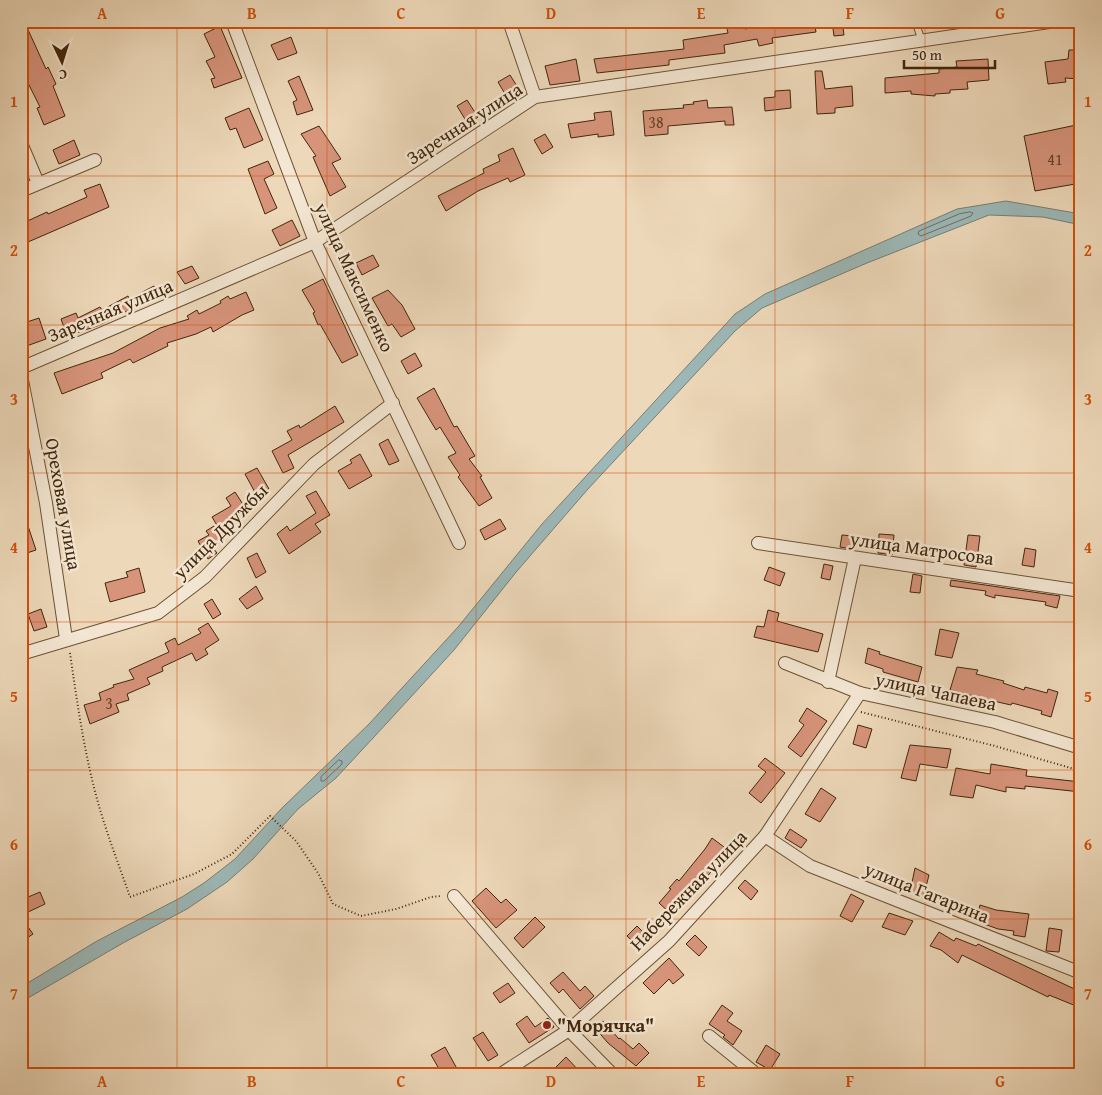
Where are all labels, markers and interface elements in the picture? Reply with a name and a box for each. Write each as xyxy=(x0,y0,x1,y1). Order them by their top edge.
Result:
text: A xyxy=(97,1,108,25)
text: B xyxy=(247,1,257,25)
text: C xyxy=(396,1,406,25)
text: D xyxy=(546,1,556,25)
text: E xyxy=(697,1,706,25)
text: F xyxy=(846,1,854,25)
text: G xyxy=(995,1,1005,25)
north arrow xyxy=(38,38,88,88)
scale bar xyxy=(904,38,996,70)
text: 50 m xyxy=(912,44,943,65)
text: С xyxy=(58,65,68,85)
street label: Заречная улица xyxy=(400,75,528,171)
text: 1 xyxy=(10,89,18,113)
text: 1 xyxy=(1084,89,1092,113)
house number: 38 xyxy=(648,110,664,134)
house number: 41 xyxy=(1047,147,1063,171)
street label: улица Максименко xyxy=(308,197,402,356)
text: 2 xyxy=(10,238,18,262)
text: 2 xyxy=(1084,238,1092,262)
street label: Заречная улица xyxy=(43,271,177,349)
text: 3 xyxy=(10,387,18,411)
text: 3 xyxy=(1084,387,1092,411)
street label: Ореховая улица xyxy=(39,436,89,572)
street label: улица Дружбы xyxy=(165,477,274,586)
street label: улица Матросова xyxy=(847,524,996,572)
text: 4 xyxy=(10,535,18,559)
text: 4 xyxy=(1084,535,1092,559)
street label: улица Чапаева xyxy=(872,664,999,717)
text: 5 xyxy=(10,684,18,708)
text: 5 xyxy=(1084,684,1092,708)
house number: 3 xyxy=(105,691,113,715)
street label: Набережная улица xyxy=(623,823,753,957)
text: 6 xyxy=(10,832,18,856)
text: 6 xyxy=(1084,832,1092,856)
street label: улица Гагарина xyxy=(859,854,994,930)
text: 7 xyxy=(10,981,18,1005)
text: 7 xyxy=(1084,981,1092,1005)
place label: "Морячка" xyxy=(557,1011,654,1039)
marker: "Морячка" xyxy=(541,1019,553,1031)
text: A xyxy=(97,1069,108,1093)
text: B xyxy=(247,1069,257,1093)
text: C xyxy=(396,1069,406,1093)
text: D xyxy=(546,1069,556,1093)
text: E xyxy=(697,1069,706,1093)
text: F xyxy=(846,1069,854,1093)
text: G xyxy=(995,1069,1005,1093)

